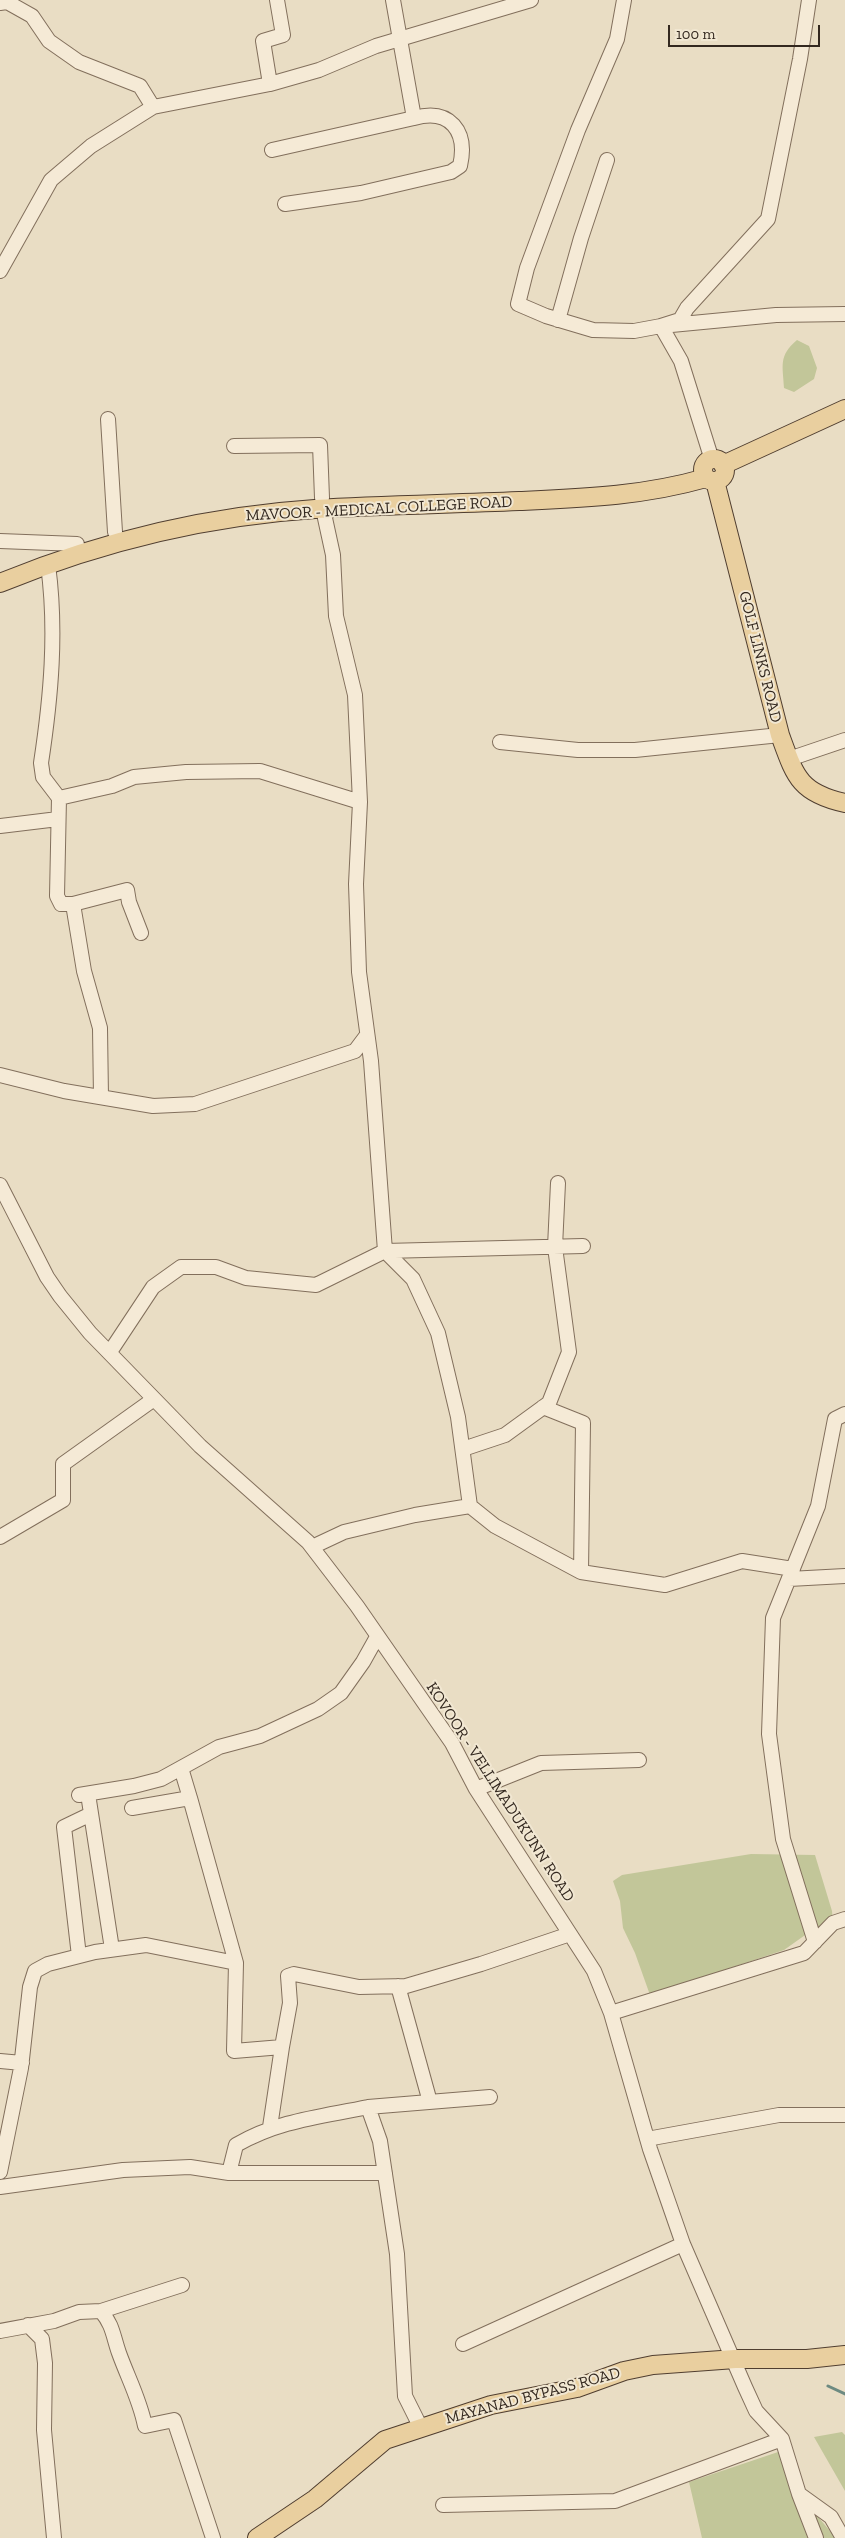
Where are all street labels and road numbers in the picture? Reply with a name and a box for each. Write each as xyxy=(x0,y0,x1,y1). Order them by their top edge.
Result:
street label: MAVOOR - MEDICAL COLLEGE ROAD xyxy=(245,492,513,526)
street label: GOLF LINKS ROAD xyxy=(734,589,786,725)
street label: KOVOOR - VELLIMADUKUNN ROAD xyxy=(422,1679,578,1905)
street label: MAYANAD BYPASS ROAD xyxy=(443,2363,623,2429)

